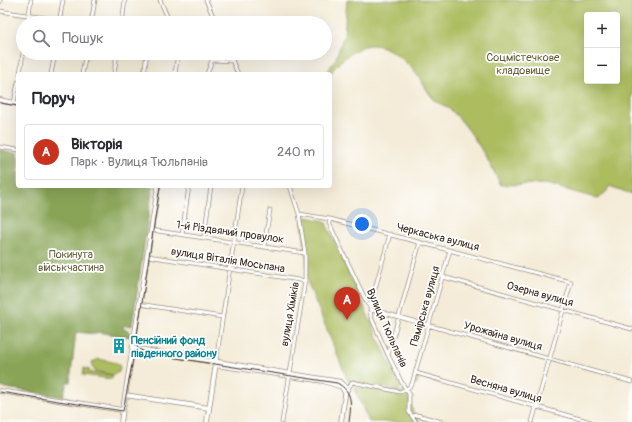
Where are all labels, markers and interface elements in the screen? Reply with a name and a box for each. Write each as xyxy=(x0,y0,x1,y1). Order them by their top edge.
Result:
map controls xyxy=(584,12,620,84)
button: + xyxy=(584,12,620,48)
search box xyxy=(16,16,332,60)
icon: search xyxy=(30,27,52,49)
text: Пошук xyxy=(62,29,104,48)
button: − xyxy=(584,48,620,84)
park label: Соцмістечкове кладовище xyxy=(486,51,560,77)
text: Поруч xyxy=(32,88,75,109)
text: Вікторія xyxy=(71,135,122,154)
text: A xyxy=(42,144,50,160)
text: 240 m xyxy=(277,144,315,160)
text: Парк · Вулиця Тюльпанів xyxy=(71,154,208,170)
your location xyxy=(352,214,372,234)
street label: 1-й Різдвяний провулок xyxy=(175,218,285,246)
street label: Черкаська вулиця xyxy=(395,220,481,254)
street label: вулиця Віталія Мосьпана xyxy=(170,245,286,275)
park label: Покинута військчастина xyxy=(38,248,104,274)
street label: Памірська вулиця xyxy=(407,264,443,348)
street label: Озерна вулиця xyxy=(505,279,575,309)
street label: вулиця Хіміків xyxy=(278,281,302,347)
street label: Вулиця Тюльпанів xyxy=(364,286,410,370)
pin: A xyxy=(334,287,360,320)
street label: Урожайна вулиця xyxy=(462,319,544,353)
place label: Пенсійний фонд південного району xyxy=(131,334,217,360)
building icon: Пенсійний фонд південного району xyxy=(110,337,128,355)
street label: Весняна вулиця xyxy=(469,373,543,405)

